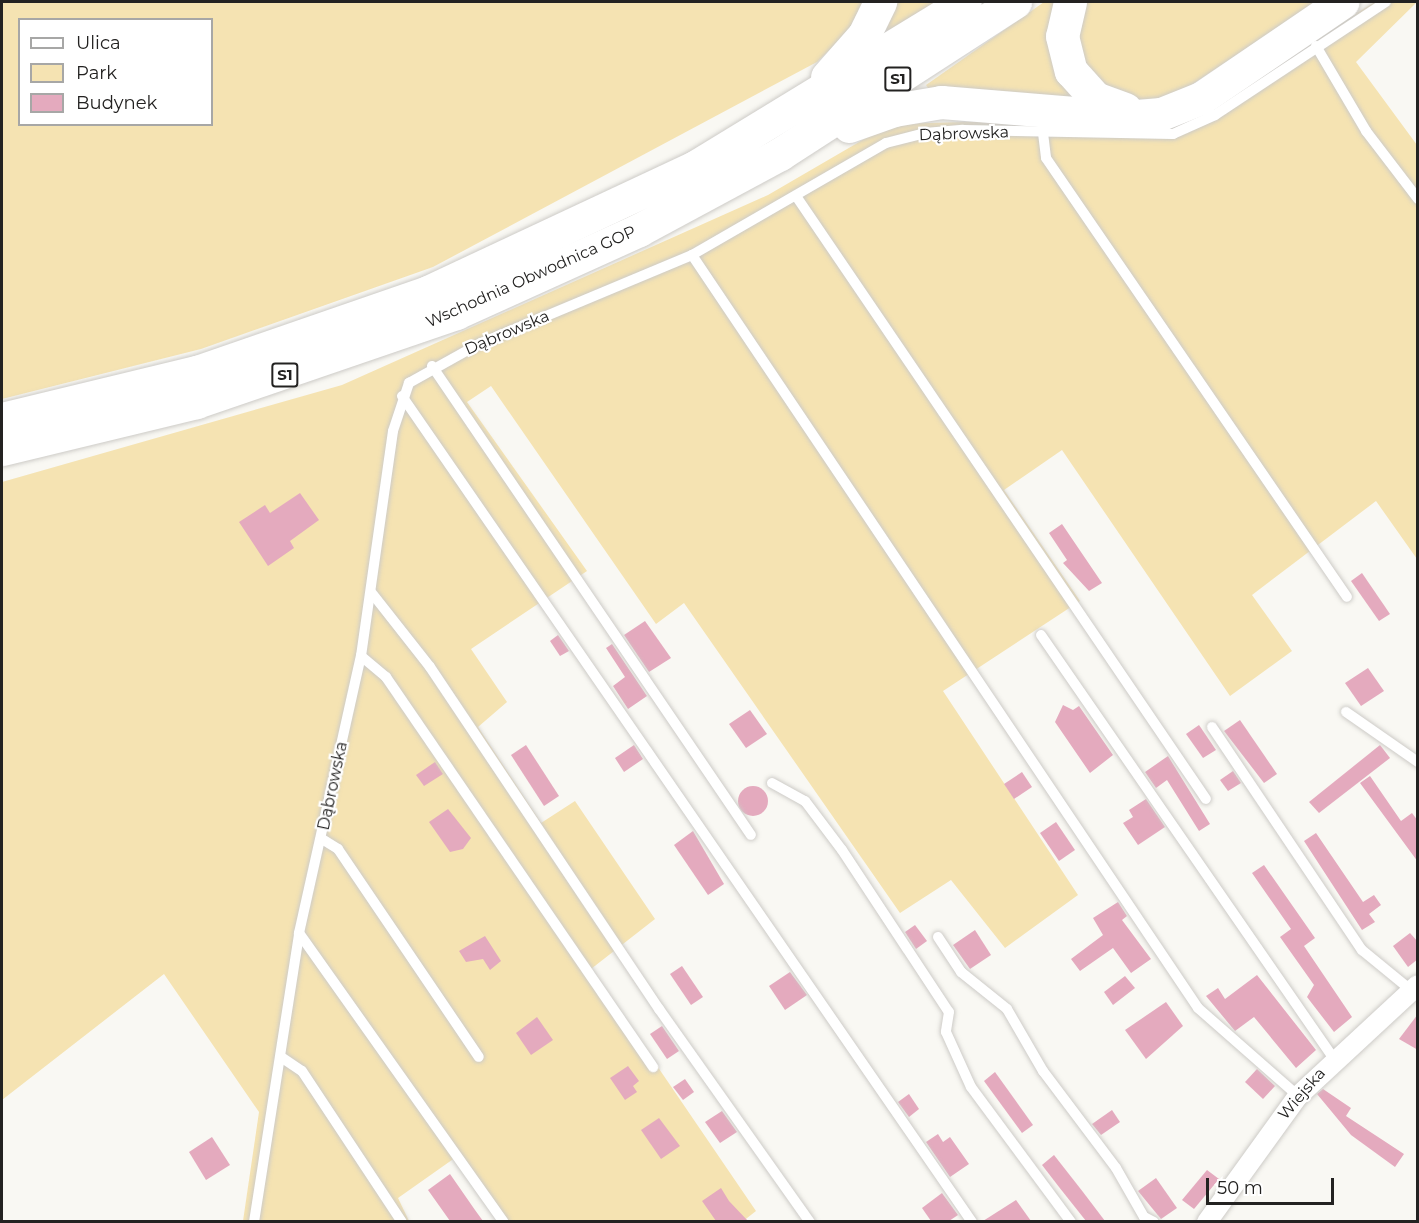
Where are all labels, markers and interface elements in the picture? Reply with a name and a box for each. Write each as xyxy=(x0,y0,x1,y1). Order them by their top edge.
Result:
legend xyxy=(18,18,213,126)
text: Ulica xyxy=(76,32,121,54)
text: Park xyxy=(76,62,117,84)
road number: S1 xyxy=(883,67,913,91)
text: Budynek xyxy=(76,92,157,114)
street label: Dąbrowska xyxy=(919,123,1009,145)
street label: Wschodnia Obwodnica GOP xyxy=(423,222,639,332)
street label: Dąbrowska xyxy=(462,307,552,359)
road number: S1 xyxy=(270,363,300,387)
street label: Dąbrowska xyxy=(314,740,352,832)
street label: Wiejska xyxy=(1274,1064,1330,1124)
scale bar xyxy=(1209,1166,1336,1204)
text: 50 m xyxy=(1217,1177,1263,1199)

